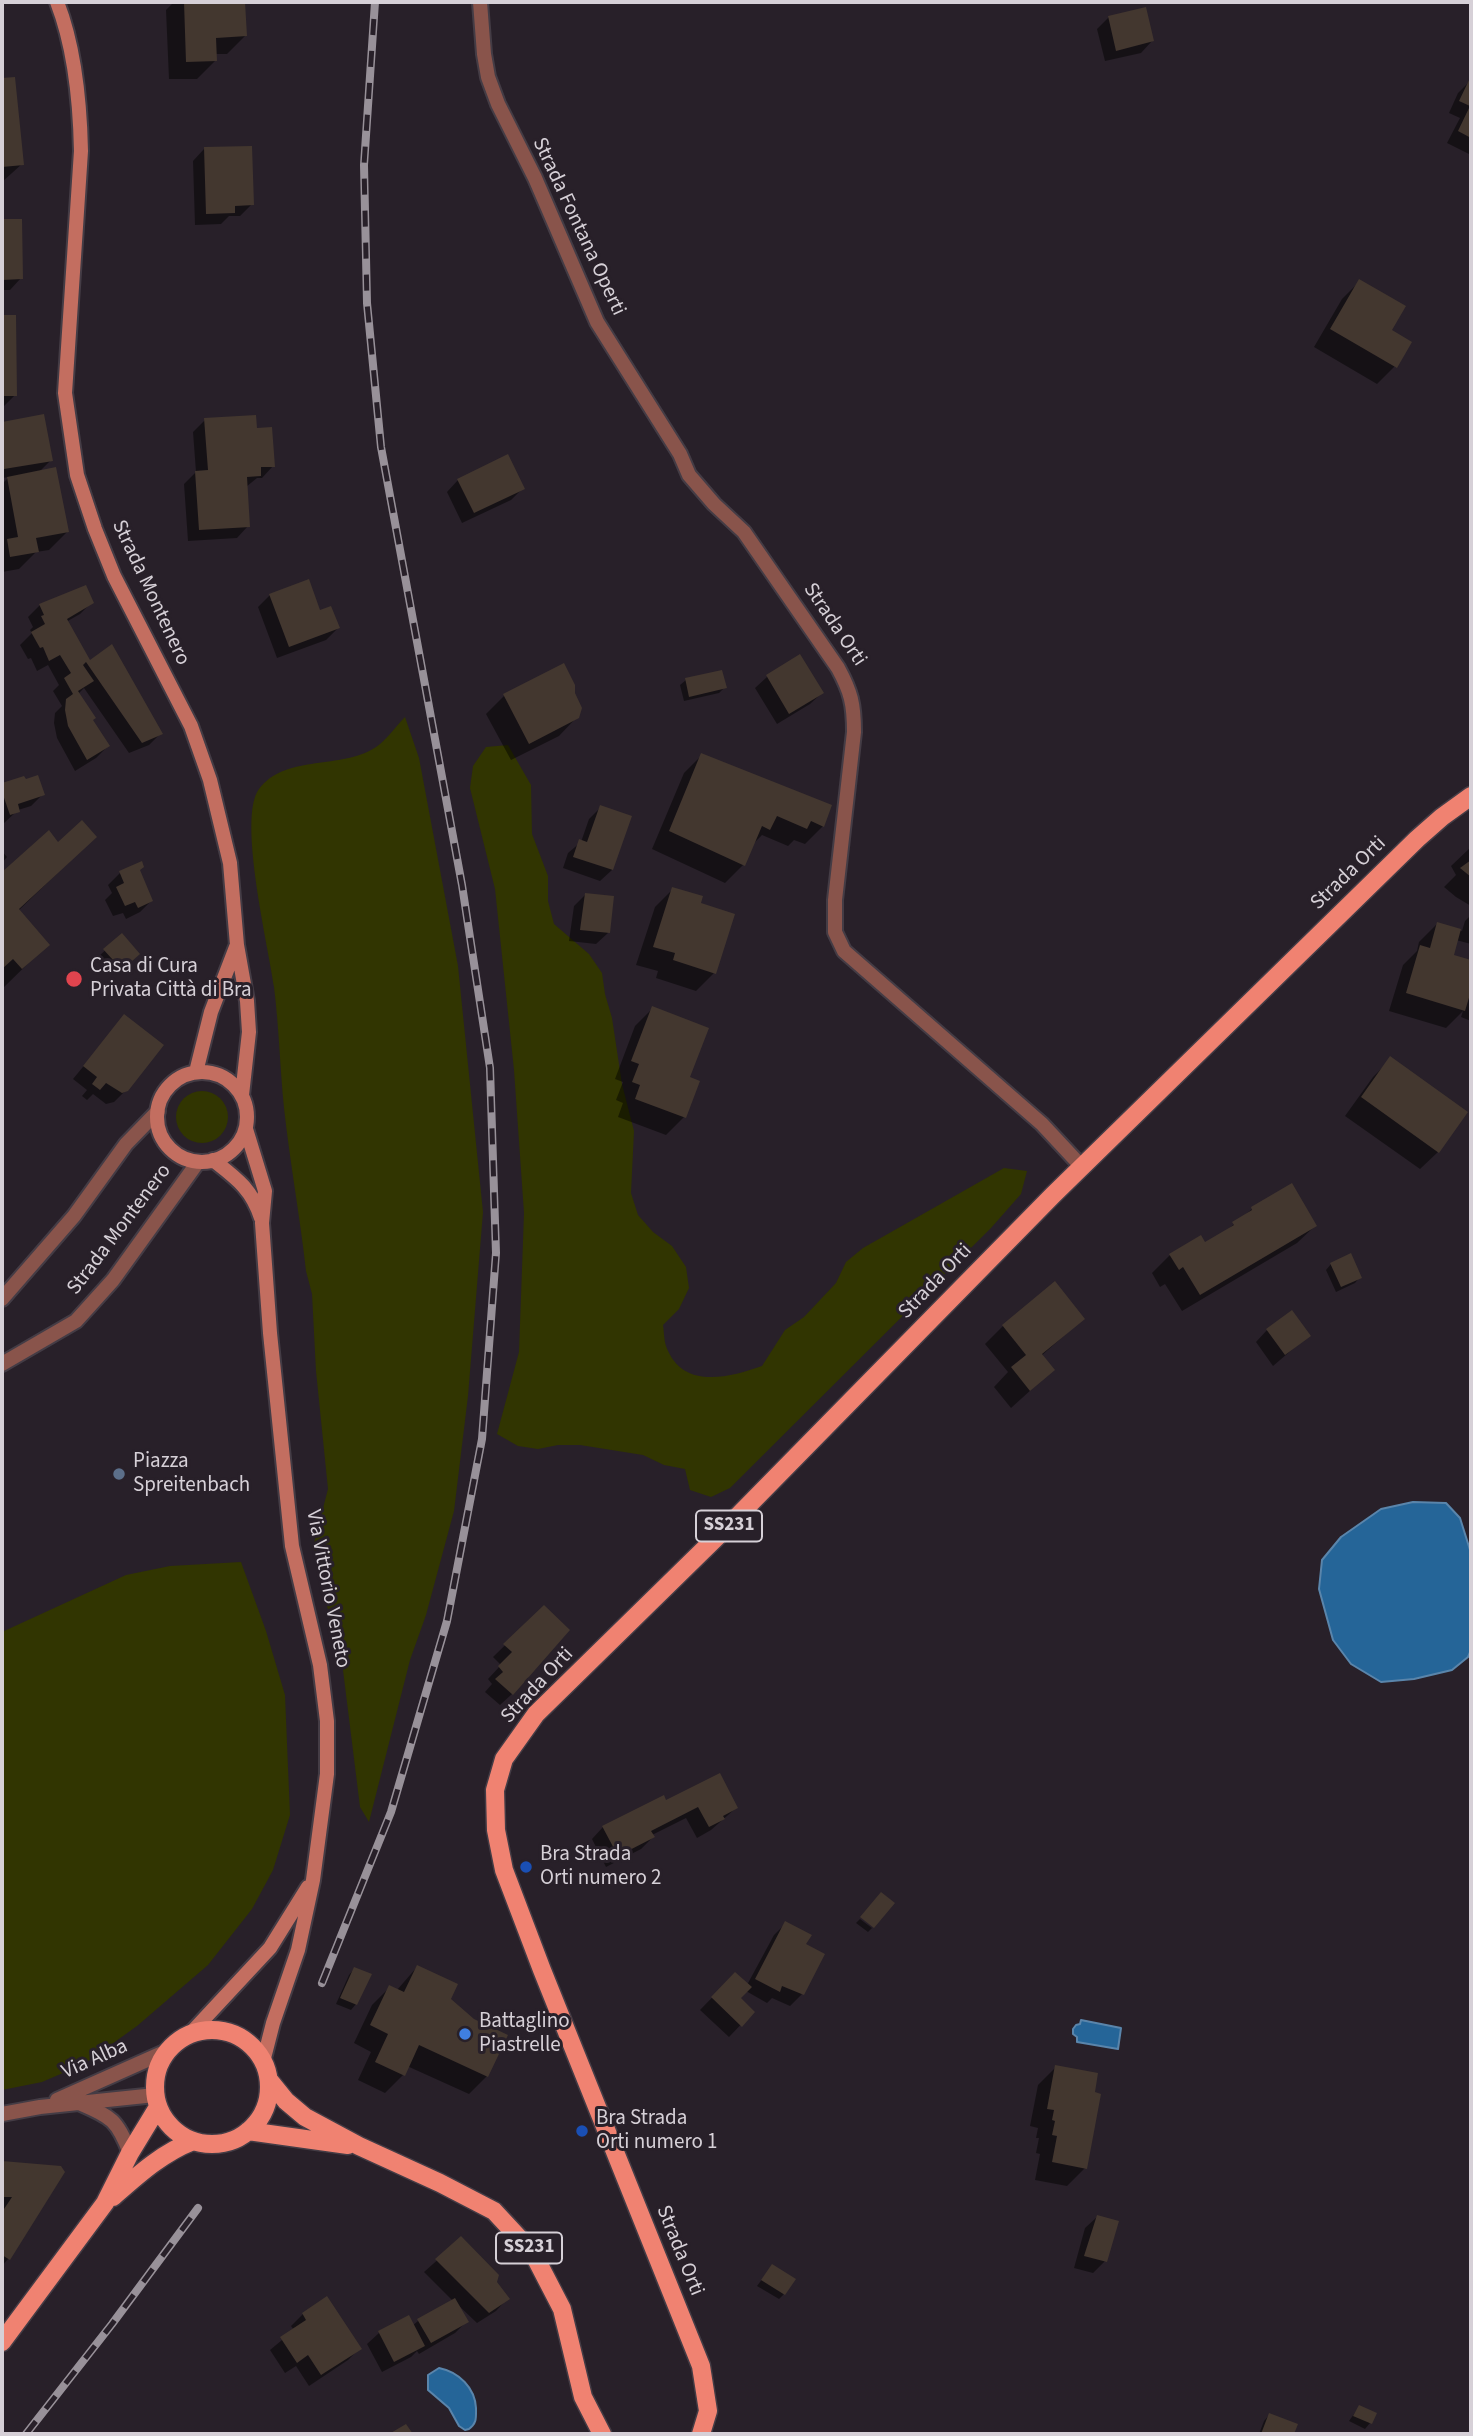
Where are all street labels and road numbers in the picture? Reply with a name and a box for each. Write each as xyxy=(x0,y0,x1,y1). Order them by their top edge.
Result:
street label: Strada Fontana Operti xyxy=(526,134,630,320)
street label: Strada Montenero xyxy=(105,516,195,670)
street label: Strada Orti xyxy=(797,579,871,671)
street label: Strada Orti xyxy=(1306,832,1392,916)
street label: Strada Montenero xyxy=(63,1160,177,1300)
street label: Strada Orti xyxy=(894,1239,978,1325)
street label: Via Vittorio Veneto xyxy=(299,1508,355,1670)
road number: SS231 xyxy=(696,1510,762,1542)
street label: Strada Orti xyxy=(496,1643,580,1729)
street label: Via Alba xyxy=(58,2034,132,2086)
street label: Strada Orti xyxy=(650,2202,708,2300)
road number: SS231 xyxy=(496,2232,562,2264)

